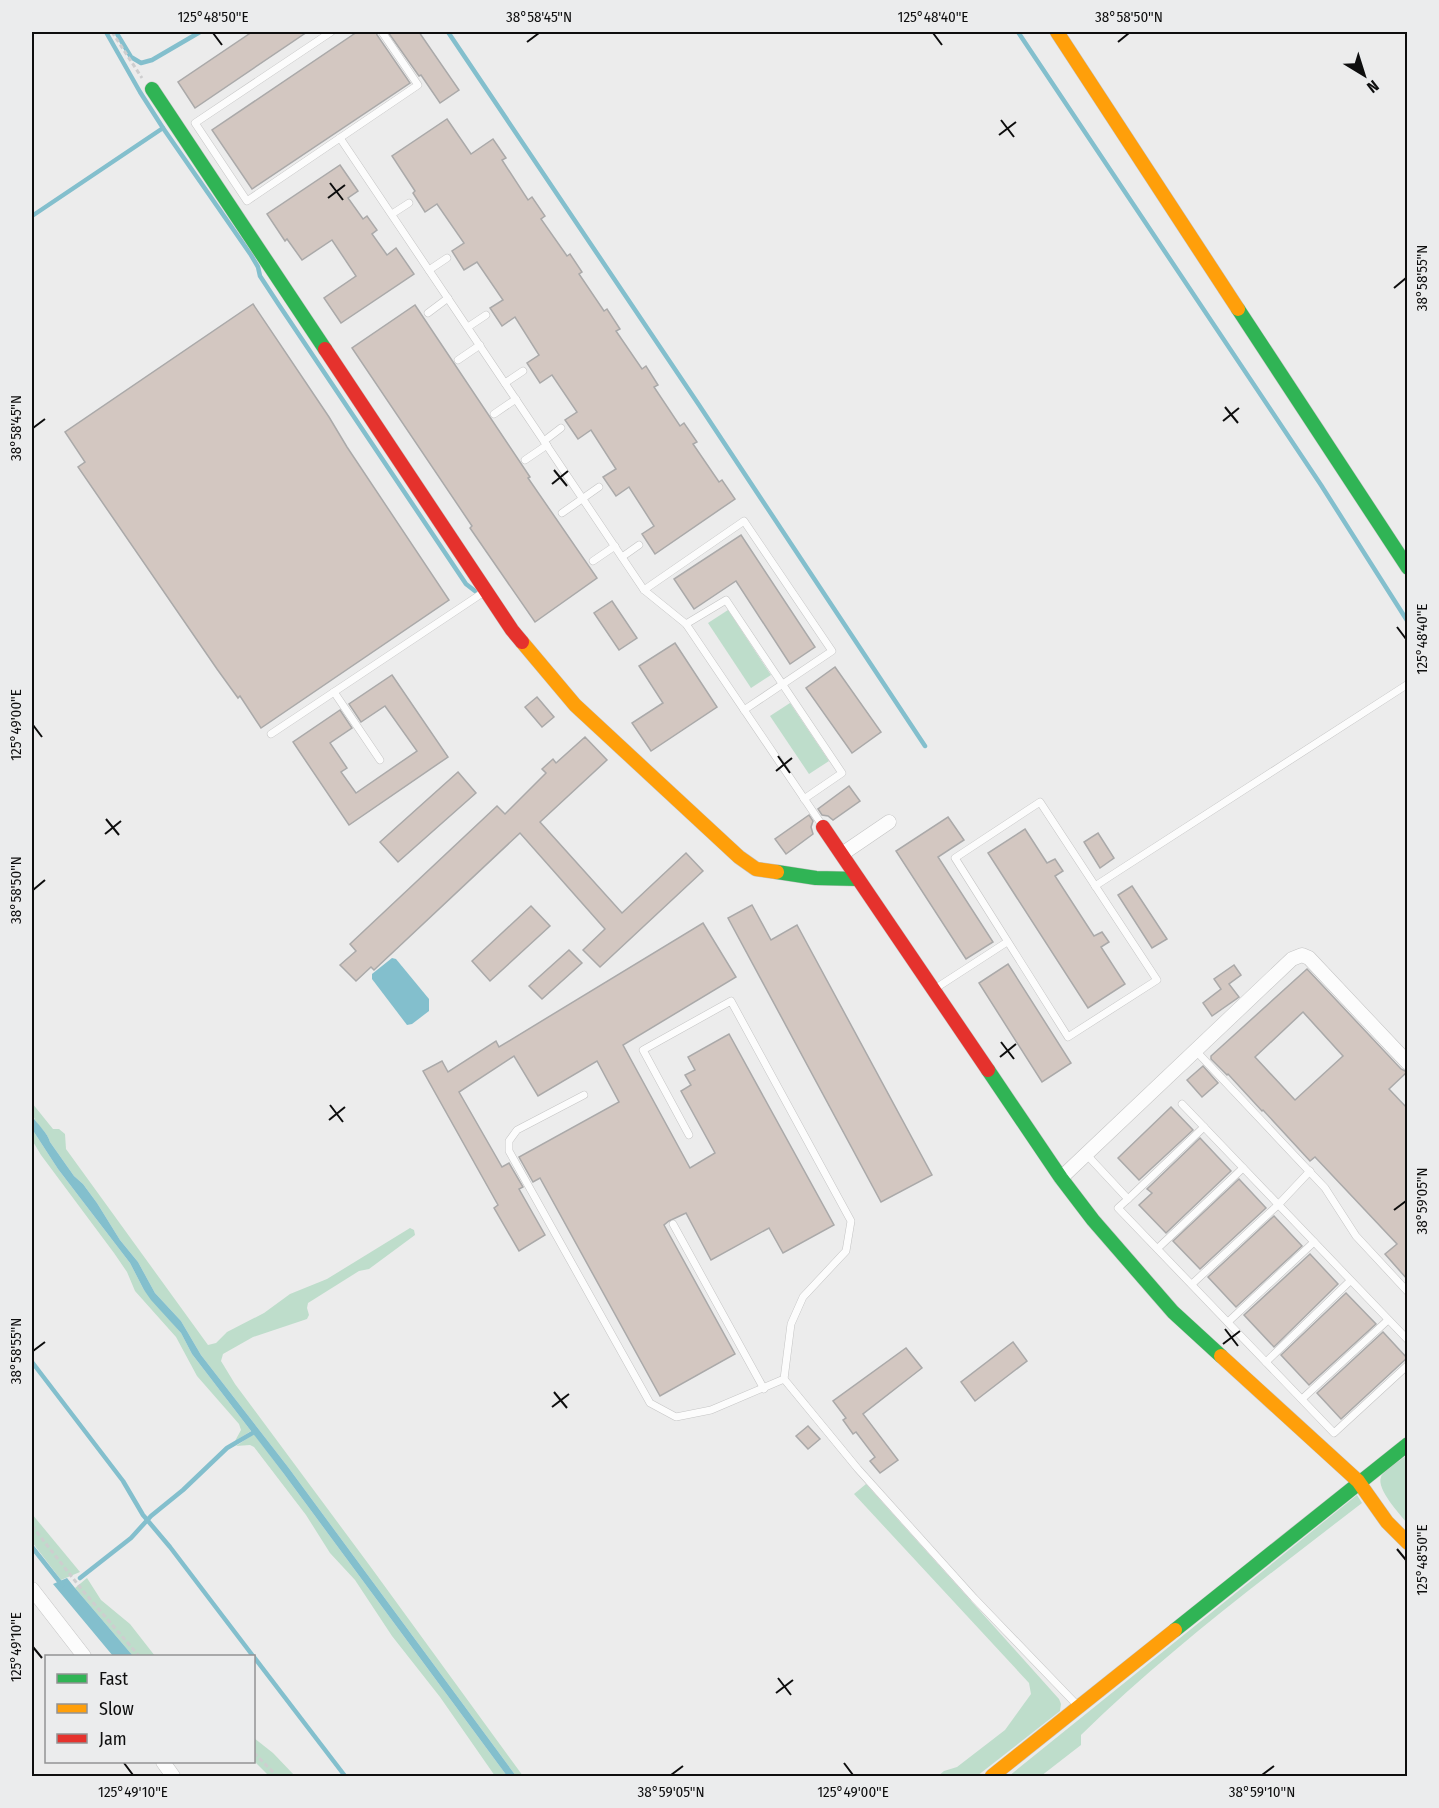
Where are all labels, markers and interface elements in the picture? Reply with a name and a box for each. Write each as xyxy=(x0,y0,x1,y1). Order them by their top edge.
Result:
text: 125°48'50"E xyxy=(177,8,249,26)
text: 38°58'45"N xyxy=(506,8,572,26)
text: 125°48'40"E xyxy=(898,8,968,26)
text: 38°58'50"N xyxy=(1095,8,1163,26)
north arrow xyxy=(1334,45,1394,105)
text: N xyxy=(1363,76,1383,97)
text: 38°58'55"N xyxy=(1413,245,1431,311)
text: 38°58'45"N xyxy=(7,395,25,461)
text: 125°48'40"E xyxy=(1413,604,1431,674)
text: 125°49'00"E xyxy=(7,689,25,761)
text: 38°58'50"N xyxy=(7,856,25,924)
text: 38°59'05"N xyxy=(1413,1167,1431,1235)
text: 38°58'55"N xyxy=(7,1318,25,1384)
text: 125°48'50"E xyxy=(1413,1524,1431,1596)
text: 125°49'10"E xyxy=(7,1612,25,1682)
legend xyxy=(45,1655,255,1763)
text: Fast xyxy=(99,1668,128,1690)
text: Slow xyxy=(99,1698,134,1720)
text: Jam xyxy=(99,1728,127,1750)
text: 125°49'10"E xyxy=(98,1783,168,1801)
text: 38°59'05"N xyxy=(637,1783,705,1801)
text: 125°49'00"E xyxy=(817,1783,889,1801)
text: 38°59'10"N xyxy=(1229,1783,1295,1801)

